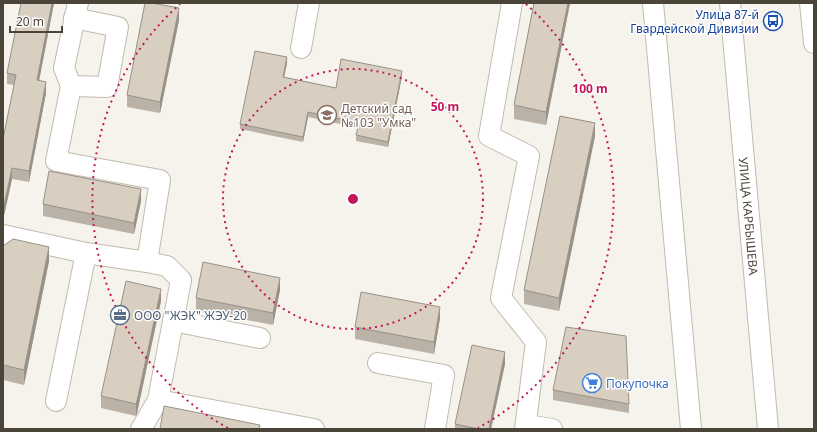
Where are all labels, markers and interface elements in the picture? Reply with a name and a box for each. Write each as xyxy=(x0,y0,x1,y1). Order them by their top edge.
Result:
place label: Улица 87-й Гвардейской Дивизии xyxy=(630,6,759,37)
scale bar xyxy=(10,8,62,34)
bus stop icon: Улица 87-й Гвардейской Дивизии xyxy=(762,10,784,32)
text: 20 m xyxy=(16,13,44,30)
text: 100 m xyxy=(572,80,608,97)
text: 50 m xyxy=(431,98,459,115)
place label: Детский сад №103 "Умка" xyxy=(341,100,416,131)
school or university icon: Детский сад №103 "Умка" xyxy=(316,104,338,126)
street label: УЛИЦА КАРБЫШЕВА xyxy=(735,157,763,276)
centre of rings xyxy=(346,192,360,206)
office icon: ООО "ЖЭК" ЖЭУ-20 xyxy=(109,304,131,326)
place label: ООО "ЖЭК" ЖЭУ-20 xyxy=(134,307,247,324)
supermarket icon: Покупочка xyxy=(581,372,603,394)
place label: Покупочка xyxy=(606,375,669,392)

